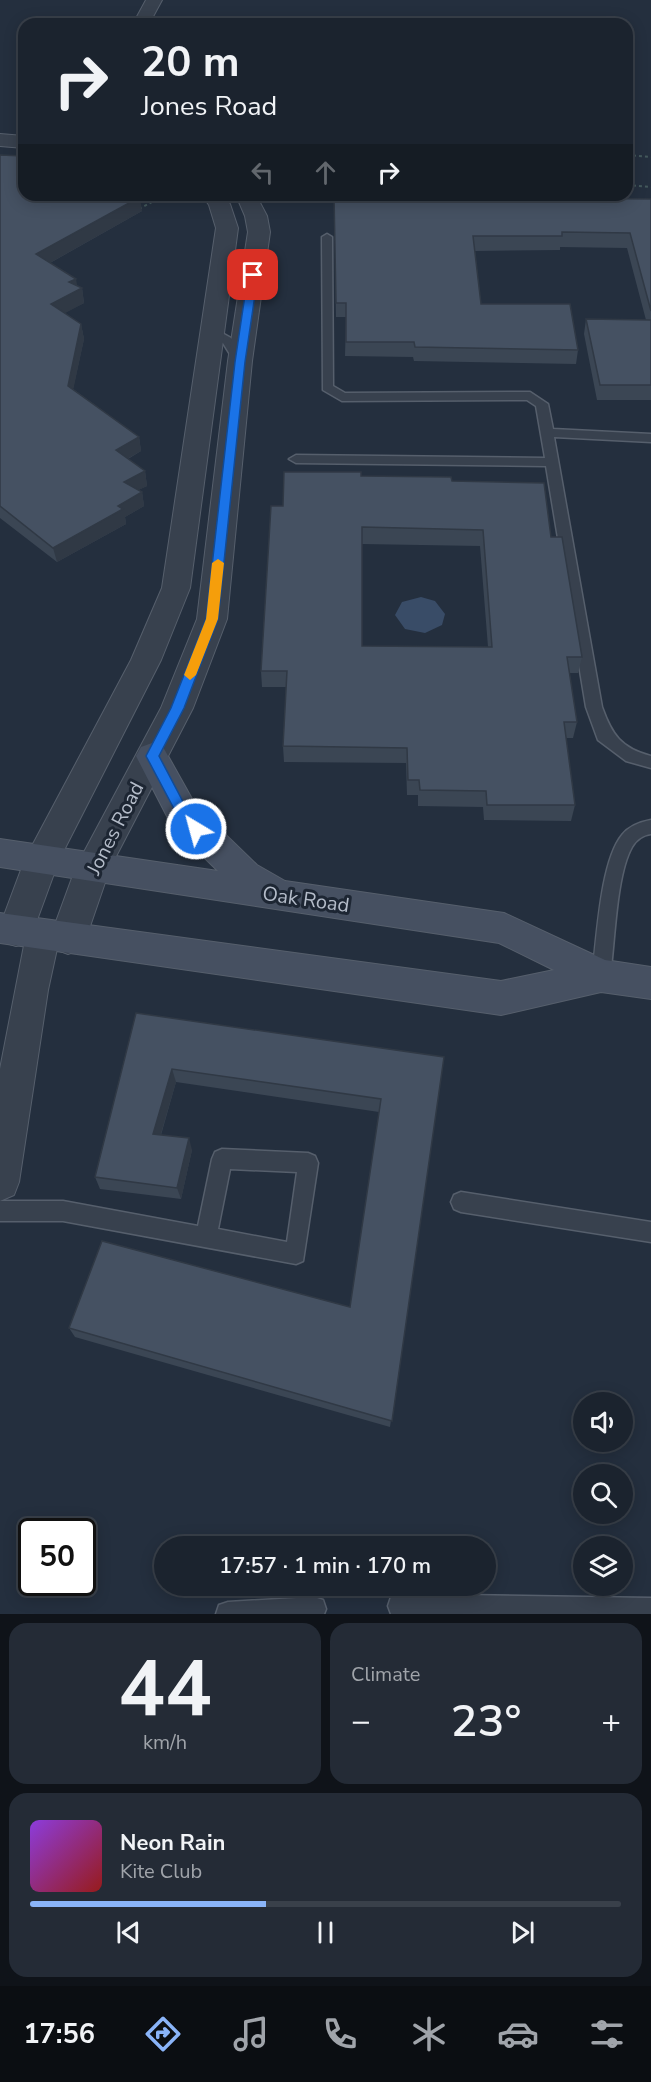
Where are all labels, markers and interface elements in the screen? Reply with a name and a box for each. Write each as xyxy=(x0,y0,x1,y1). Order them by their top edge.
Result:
text: 20 m xyxy=(141,34,240,91)
icon: right xyxy=(42,42,120,120)
text: Jones Road xyxy=(141,88,277,125)
icon: left xyxy=(246,156,279,189)
icon: ahead xyxy=(309,156,342,189)
icon: right xyxy=(372,156,405,189)
pin xyxy=(227,249,278,300)
icon: arrive xyxy=(236,258,269,291)
street label: Jones Road xyxy=(80,777,150,880)
position arrow xyxy=(164,797,228,861)
street label: Oak Road xyxy=(261,880,351,919)
map controls xyxy=(573,1392,633,1596)
button: sound xyxy=(573,1392,633,1452)
button: search xyxy=(573,1464,633,1524)
speed limit sign: 50 xyxy=(18,1518,96,1596)
button: layers xyxy=(573,1536,633,1596)
text: 17:57 · 1 min · 170 m xyxy=(219,1551,431,1581)
text: 44 xyxy=(118,1636,212,1743)
text: Climate xyxy=(351,1661,420,1688)
text: 23° xyxy=(451,1691,521,1752)
text: − xyxy=(351,1699,371,1744)
text: + xyxy=(601,1699,621,1744)
text: km/h xyxy=(143,1729,187,1756)
text: Neon Rain xyxy=(120,1828,225,1858)
text: Kite Club xyxy=(120,1858,202,1885)
icon: previous xyxy=(112,1916,145,1949)
icon: pause xyxy=(309,1916,342,1949)
icon: next xyxy=(506,1916,539,1949)
icon: directions xyxy=(142,2013,184,2055)
icon: music xyxy=(230,2013,272,2055)
icon: phone xyxy=(319,2013,361,2055)
icon: climate xyxy=(408,2013,450,2055)
icon: car xyxy=(497,2013,539,2055)
icon: filters xyxy=(586,2013,628,2055)
text: 17:56 xyxy=(23,2016,95,2053)

